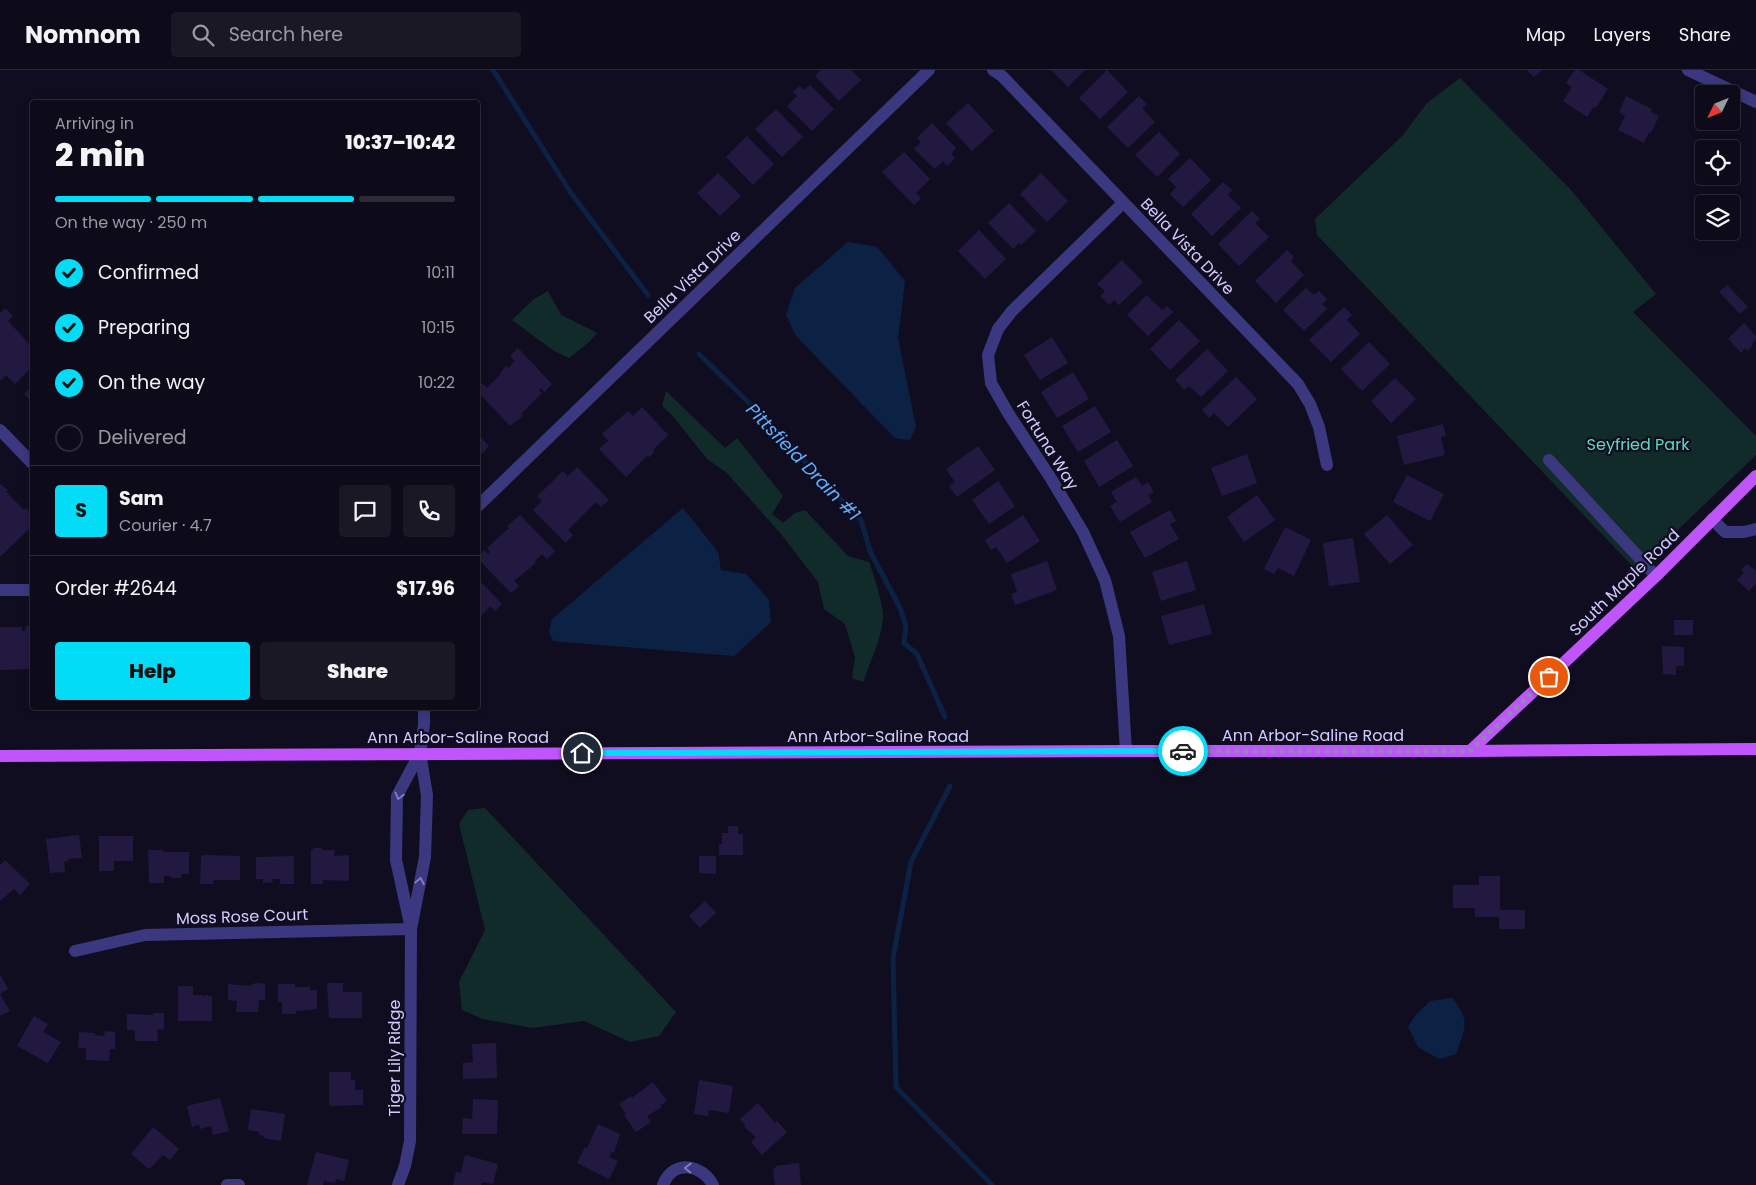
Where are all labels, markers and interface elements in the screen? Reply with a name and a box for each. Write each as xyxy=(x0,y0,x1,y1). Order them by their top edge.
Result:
search box xyxy=(171,12,521,57)
text: Nomnom xyxy=(25,18,141,51)
icon: search xyxy=(189,21,217,49)
text: Search here xyxy=(229,21,343,48)
text: Map xyxy=(1526,22,1566,47)
text: Layers xyxy=(1594,22,1651,47)
text: Share xyxy=(1679,22,1731,47)
north arrow xyxy=(1695,85,1740,130)
map controls xyxy=(1695,85,1740,240)
text: Arriving in xyxy=(55,112,134,135)
text: 10:37–10:42 xyxy=(345,129,455,156)
text: 2 min xyxy=(55,132,145,177)
button: locate xyxy=(1695,140,1740,185)
street label: Bella Vista Drive xyxy=(1135,193,1240,300)
button: layers xyxy=(1695,195,1740,240)
text: On the way · 250 m xyxy=(55,211,207,234)
street label: Bella Vista Drive xyxy=(639,224,746,329)
icon: check xyxy=(55,259,83,287)
text: Confirmed xyxy=(98,259,199,286)
text: 10:11 xyxy=(426,261,455,284)
icon: check xyxy=(55,314,83,342)
text: Preparing xyxy=(98,314,190,341)
text: 10:15 xyxy=(421,316,455,339)
icon: check xyxy=(55,369,83,397)
text: On the way xyxy=(98,369,205,396)
text: 10:22 xyxy=(418,371,455,394)
street label: Fortuna Way xyxy=(1011,396,1084,494)
water label: Pittsfield Drain #1 xyxy=(741,397,866,526)
text: Delivered xyxy=(98,424,187,451)
park label: Seyfried Park xyxy=(1587,433,1690,456)
text: Sam xyxy=(119,485,164,512)
button: chat xyxy=(339,485,391,537)
button: phone xyxy=(403,485,455,537)
text: S xyxy=(75,497,87,524)
text: Courier · 4.7 xyxy=(119,514,212,537)
street label: South Maple Road xyxy=(1564,524,1685,641)
text: Order #2644 xyxy=(55,575,177,602)
text: $17.96 xyxy=(396,575,455,602)
button: Help xyxy=(55,642,250,700)
button: Share xyxy=(260,642,455,700)
pin xyxy=(1528,656,1570,698)
icon: bag xyxy=(1535,663,1563,691)
street label: Ann Arbor-Saline Road xyxy=(1222,724,1404,747)
street label: Ann Arbor-Saline Road xyxy=(787,725,969,748)
street label: Ann Arbor-Saline Road xyxy=(367,726,549,749)
courier xyxy=(1158,726,1208,776)
pin xyxy=(561,732,603,774)
icon: car xyxy=(1169,737,1197,765)
icon: home xyxy=(568,739,596,767)
one-way arrow xyxy=(394,791,404,800)
one-way arrow xyxy=(414,877,425,885)
street label: Moss Rose Court xyxy=(176,903,309,930)
street label: Tiger Lily Ridge xyxy=(383,1000,406,1116)
one-way arrow xyxy=(684,1163,692,1174)

